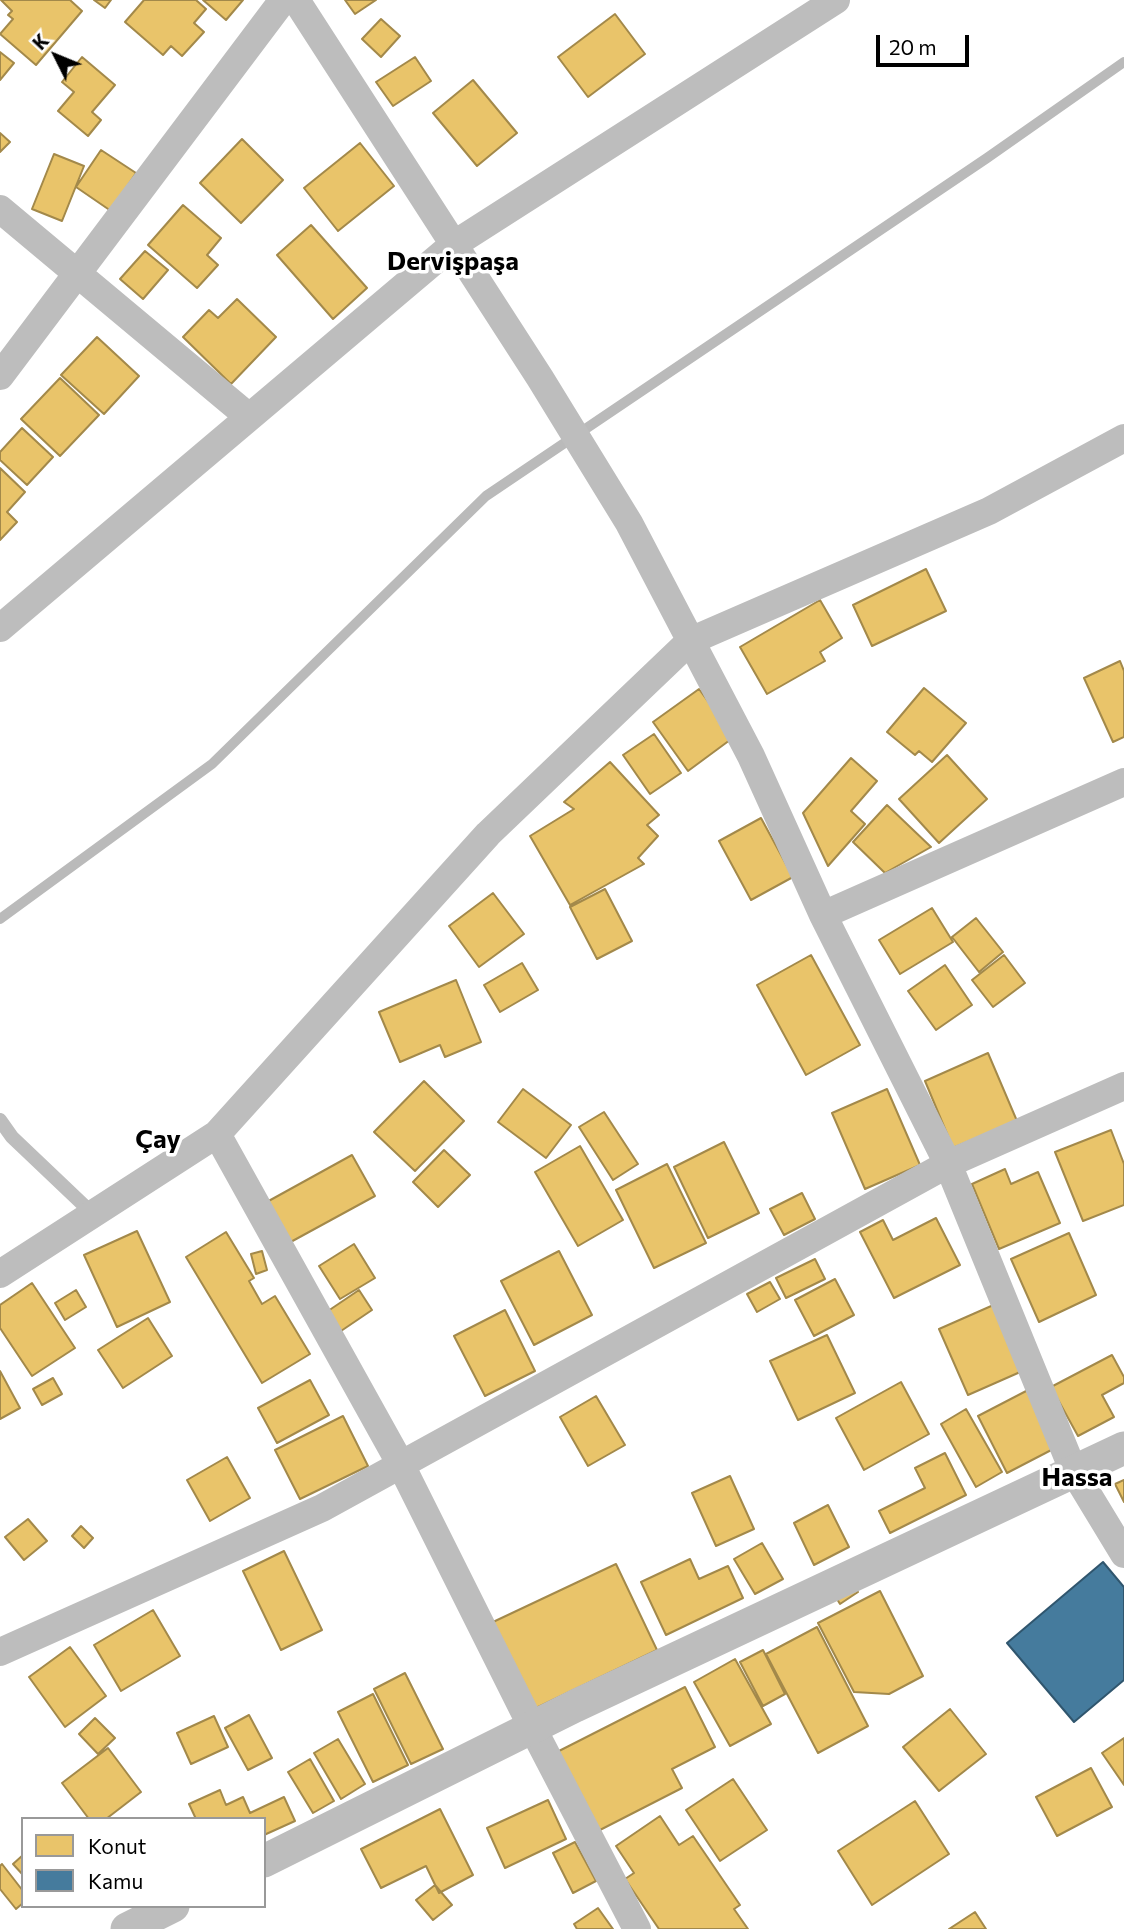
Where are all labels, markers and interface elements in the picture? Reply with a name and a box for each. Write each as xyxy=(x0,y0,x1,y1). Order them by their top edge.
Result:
north arrow xyxy=(21,21,91,91)
scale bar xyxy=(879,21,972,65)
text: K xyxy=(27,29,53,54)
text: 20 m xyxy=(889,34,937,59)
district label: Dervişpaşa xyxy=(387,245,519,277)
district label: Çay xyxy=(135,1123,181,1155)
district label: Hassa xyxy=(1041,1461,1113,1493)
legend xyxy=(21,1817,266,1908)
text: Konut xyxy=(88,1833,146,1858)
text: Kamu xyxy=(88,1868,143,1893)

